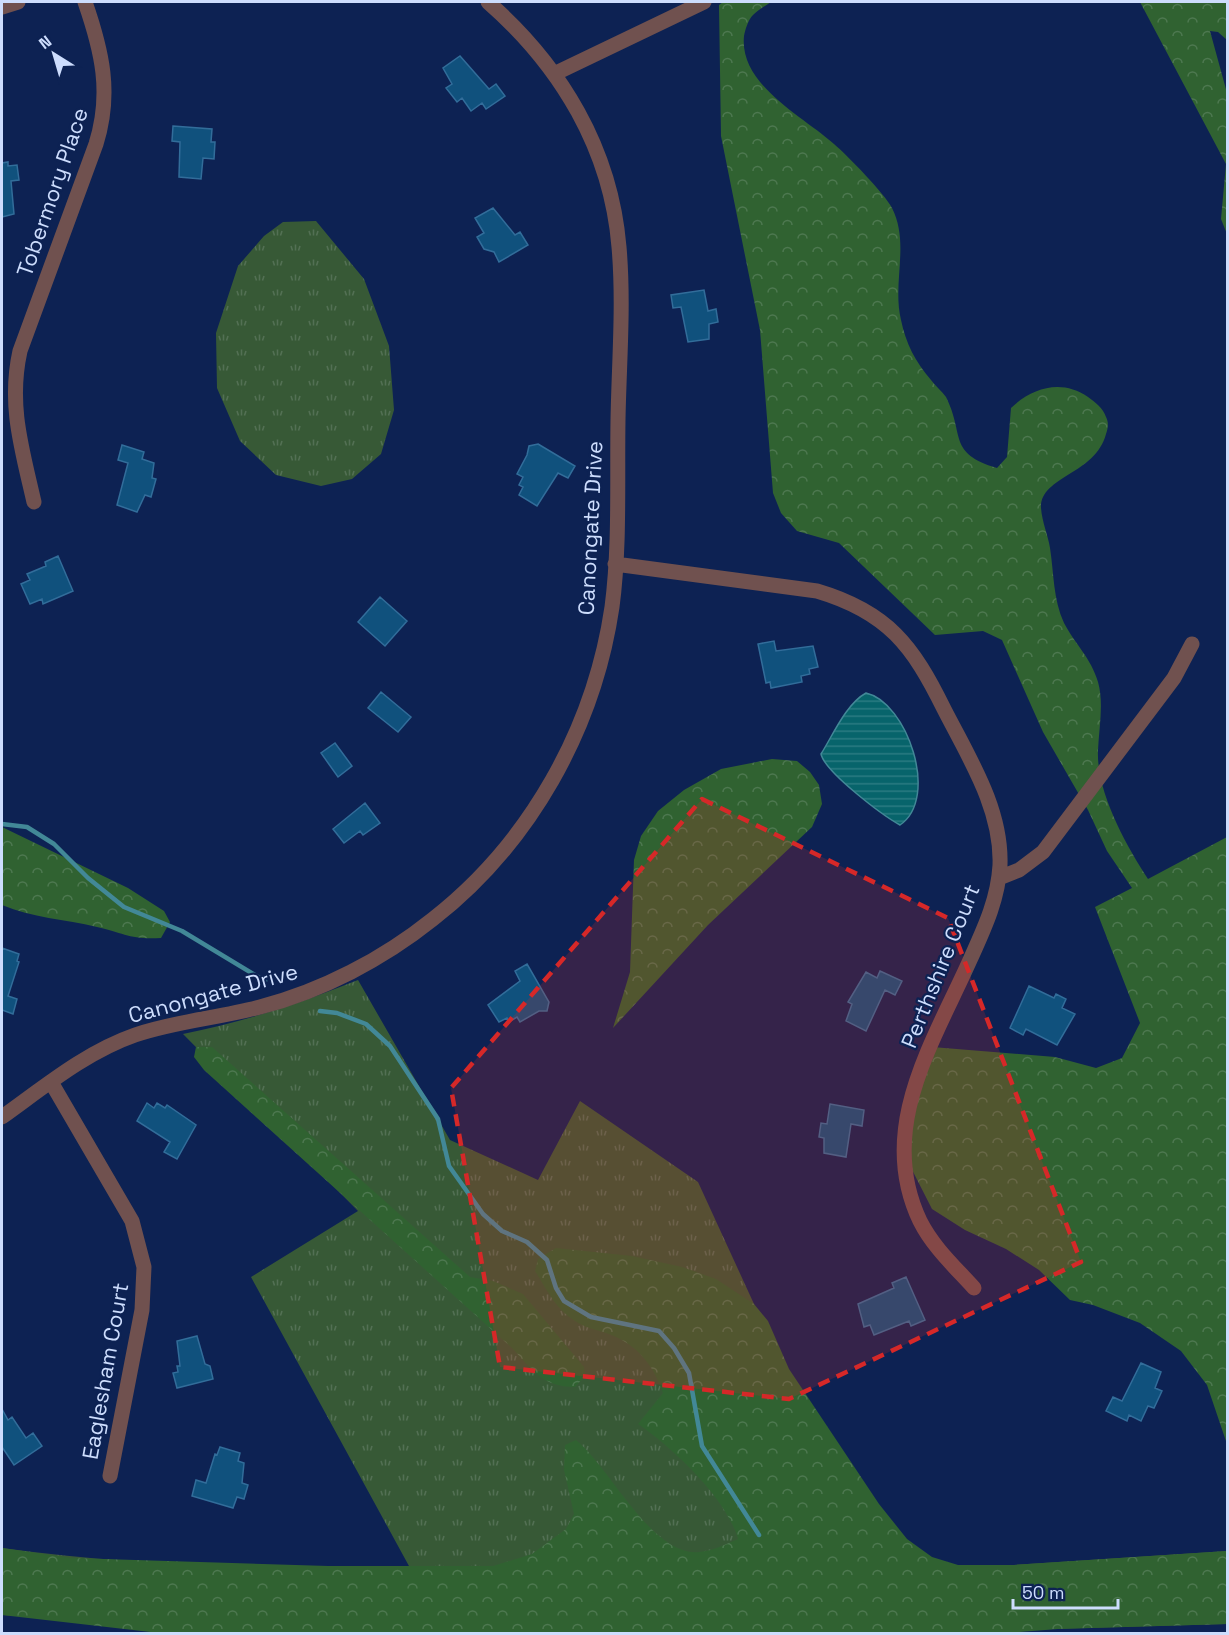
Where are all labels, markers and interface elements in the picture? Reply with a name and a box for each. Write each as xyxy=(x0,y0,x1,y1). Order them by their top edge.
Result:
north arrow xyxy=(24,24,84,84)
text: N xyxy=(35,31,56,54)
street label: Tobermory Place xyxy=(10,104,94,280)
street label: Canongate Drive xyxy=(571,440,609,616)
street label: Perthshire Court xyxy=(894,880,986,1052)
street label: Canongate Drive xyxy=(125,957,301,1029)
street label: Eaglesham Court xyxy=(76,1280,134,1462)
scale bar xyxy=(1013,1572,1118,1610)
text: 50 m xyxy=(1022,1581,1064,1604)

